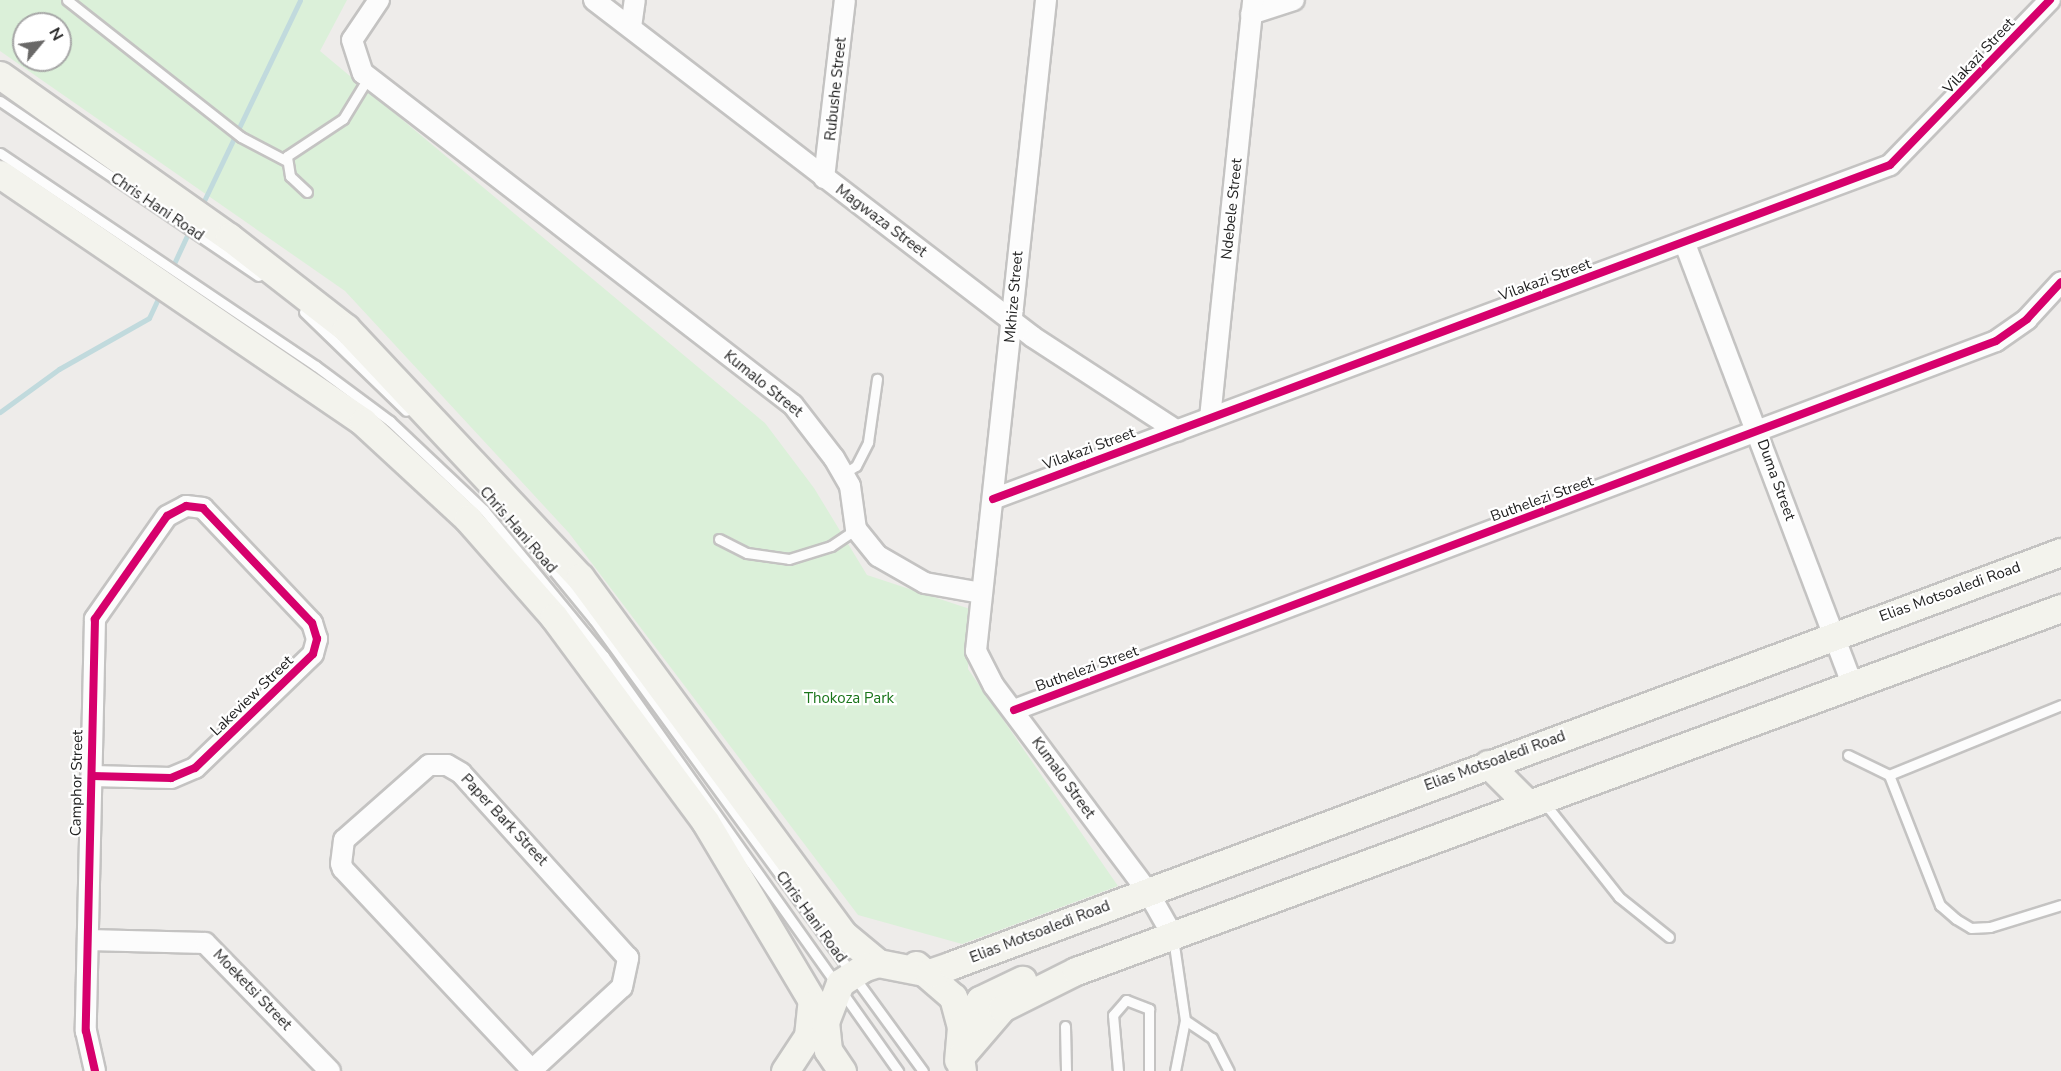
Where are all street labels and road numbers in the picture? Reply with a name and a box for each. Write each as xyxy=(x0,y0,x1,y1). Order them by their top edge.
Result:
street label: Vilakazi Street xyxy=(1939,14,2019,98)
street label: Rubushe Street xyxy=(822,36,850,142)
street label: Ndebele Street xyxy=(1218,158,1246,260)
street label: Chris Hani Road xyxy=(107,169,207,245)
street label: Magwaza Street xyxy=(832,181,930,261)
street label: Mkhize Street xyxy=(1001,250,1027,344)
street label: Vilakazi Street xyxy=(1496,255,1594,305)
street label: Kumalo Street xyxy=(720,347,806,421)
street label: Vilakazi Street xyxy=(1040,424,1138,474)
street label: Duma Street xyxy=(1753,437,1799,523)
street label: Buthelezi Street xyxy=(1488,472,1596,526)
street label: Chris Hani Road xyxy=(476,483,560,577)
street label: Elias Motsoaledi Road xyxy=(1877,558,2023,626)
street label: Buthelezi Street xyxy=(1033,642,1141,696)
street label: Lakeview Street xyxy=(207,652,297,740)
street label: Elias Motsoaledi Road xyxy=(1422,727,1568,795)
street label: Camphor Street xyxy=(67,730,87,836)
street label: Kumalo Street xyxy=(1028,734,1098,822)
street label: Paper Bark Street xyxy=(457,770,551,870)
street label: Chris Hani Road xyxy=(772,868,850,966)
street label: Elias Motsoaledi Road xyxy=(967,897,1113,967)
street label: Moeketsi Street xyxy=(209,946,295,1034)

